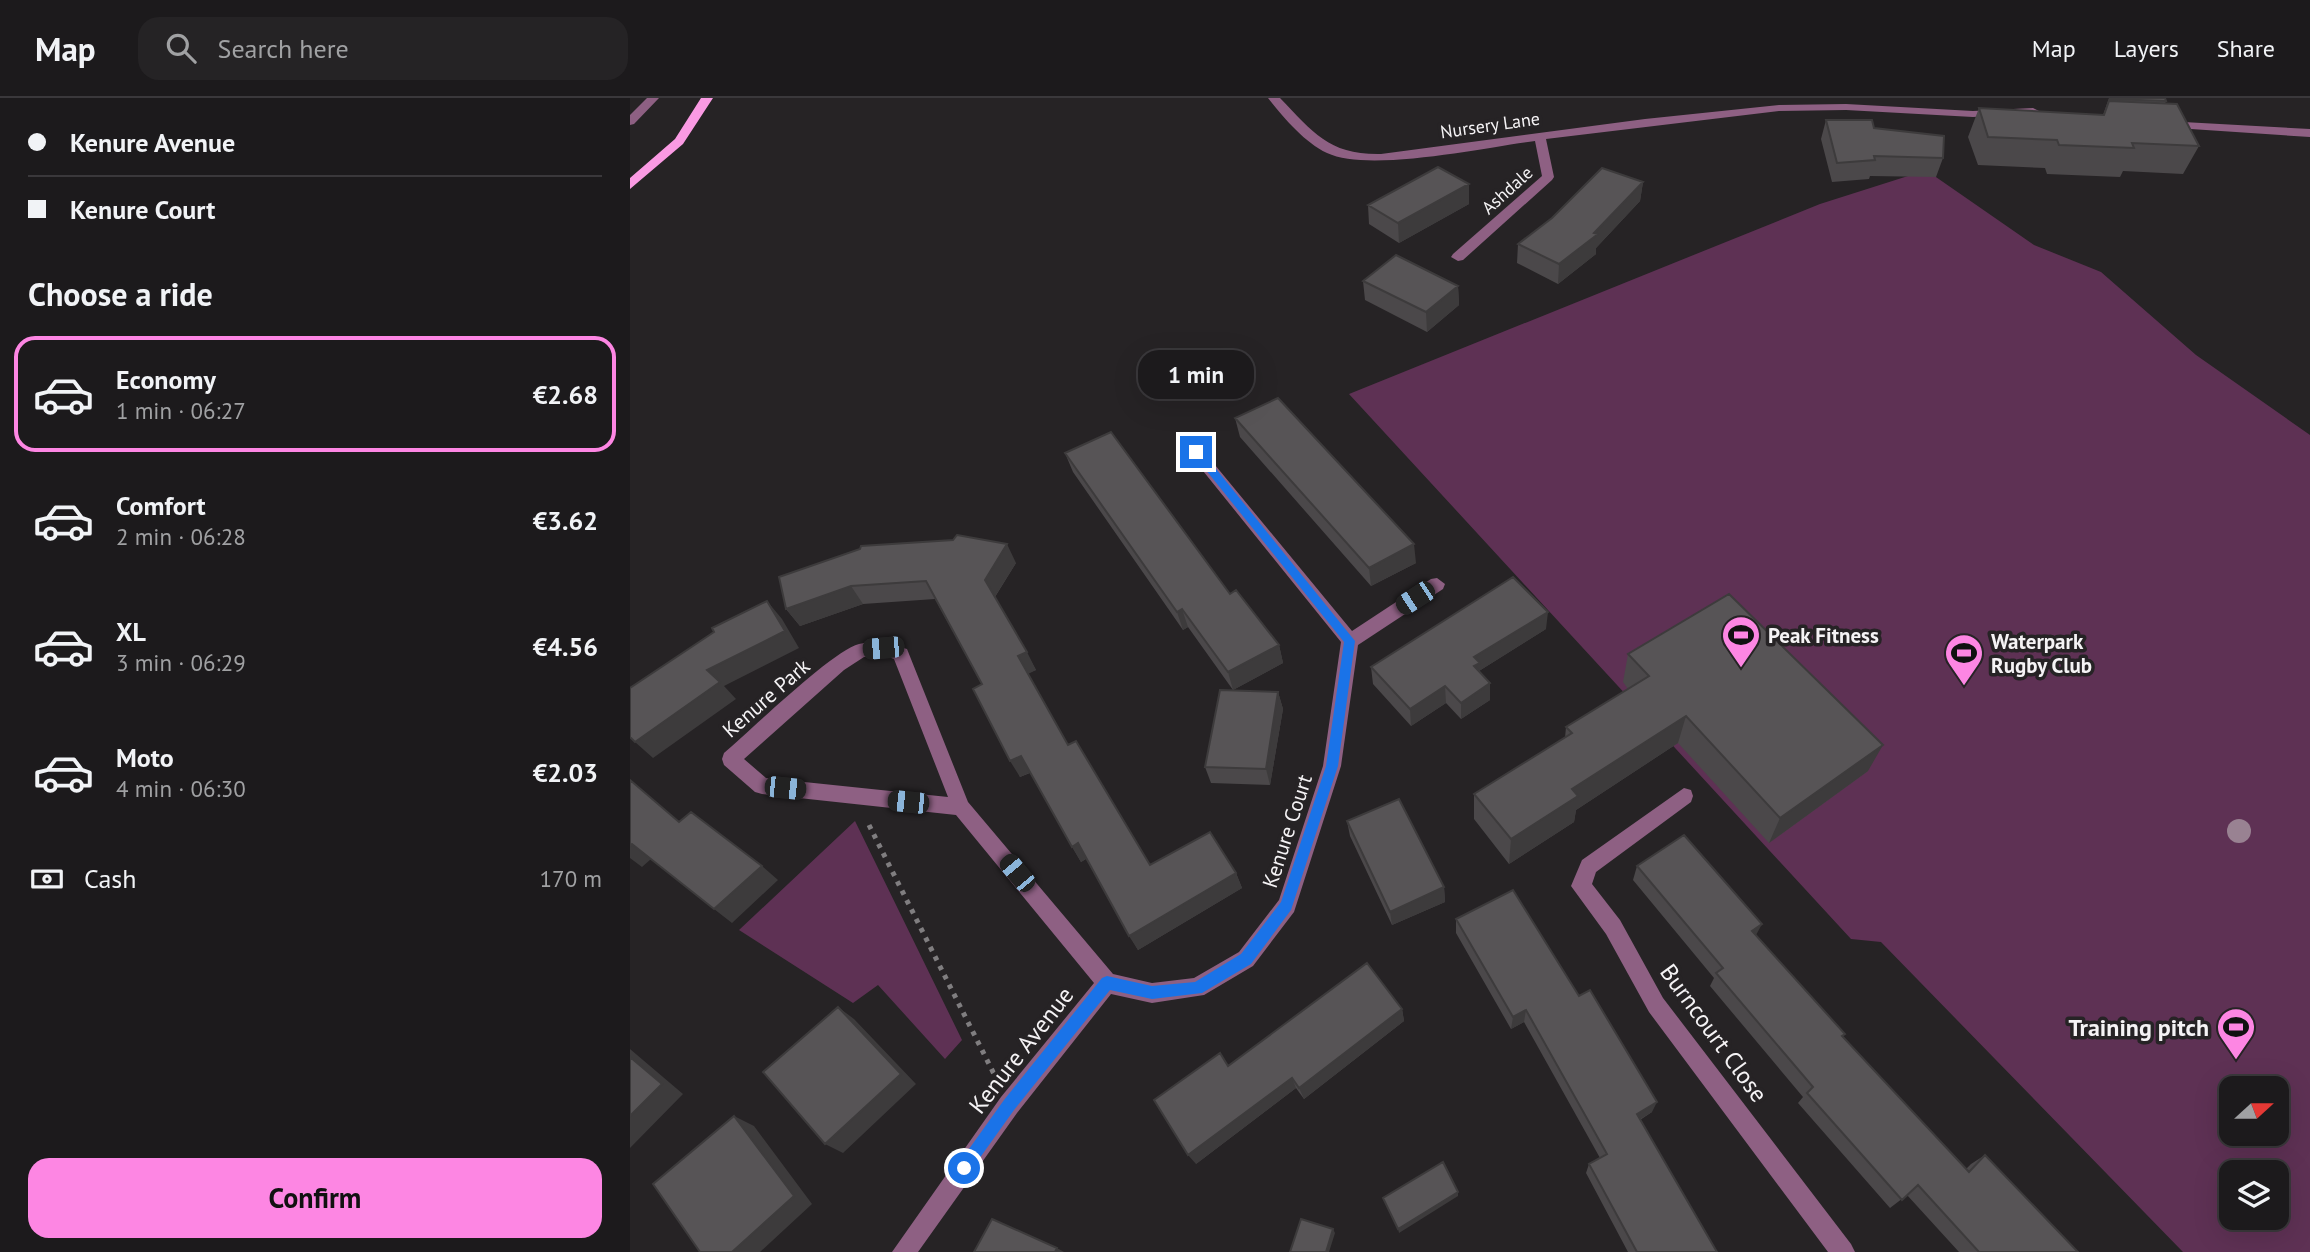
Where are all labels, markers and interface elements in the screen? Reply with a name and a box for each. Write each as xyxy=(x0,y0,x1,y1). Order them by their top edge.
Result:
search box xyxy=(138,17,628,80)
text: Map xyxy=(35,27,96,70)
icon: search xyxy=(162,29,200,67)
text: Search here xyxy=(218,32,349,65)
text: Map xyxy=(2032,33,2076,64)
text: Layers xyxy=(2114,33,2179,64)
text: Share xyxy=(2217,33,2275,64)
street label: Nursery Lane xyxy=(1439,107,1541,143)
text: Kenure Avenue xyxy=(70,126,235,159)
street label: Ashdale xyxy=(1477,161,1537,219)
text: Kenure Court xyxy=(70,193,215,226)
text: Choose a ride xyxy=(28,273,213,315)
callout: 1 min xyxy=(1138,350,1254,400)
text: 1 min xyxy=(1168,360,1224,389)
icon: car xyxy=(32,363,95,426)
text: Economy xyxy=(116,363,216,396)
text: €2.68 xyxy=(533,378,598,411)
text: 1 min · 06:27 xyxy=(116,396,246,425)
route end xyxy=(1180,436,1212,468)
icon: car xyxy=(32,489,95,552)
text: Comfort xyxy=(116,489,206,522)
text: €3.62 xyxy=(533,504,598,537)
text: 2 min · 06:28 xyxy=(116,522,246,551)
car xyxy=(1392,578,1439,618)
sports icon: Peak Fitness xyxy=(1720,614,1762,669)
icon: car xyxy=(32,615,95,678)
text: XL xyxy=(116,615,146,648)
place label: Peak Fitness xyxy=(1768,622,1879,649)
place label: Waterpark Rugby Club xyxy=(1991,628,2092,679)
text: €4.56 xyxy=(533,630,598,663)
sports icon: Waterpark Rugby Club xyxy=(1943,632,1985,687)
car xyxy=(862,636,905,660)
text: 3 min · 06:29 xyxy=(116,648,246,677)
street label: Kenure Park xyxy=(717,653,815,743)
icon: car xyxy=(32,741,95,804)
text: Moto xyxy=(116,741,174,774)
text: €2.03 xyxy=(533,756,598,789)
street label: Kenure Court xyxy=(1256,771,1318,891)
text: 4 min · 06:30 xyxy=(116,774,246,803)
car xyxy=(764,775,807,801)
car xyxy=(887,789,930,815)
car xyxy=(996,850,1039,896)
icon: cash xyxy=(28,860,66,898)
text: Cash xyxy=(84,862,136,895)
text: 170 m xyxy=(540,864,602,893)
street label: Burncourt Close xyxy=(1653,958,1775,1108)
street label: Kenure Avenue xyxy=(962,980,1080,1120)
sports icon: Training pitch xyxy=(2215,1006,2257,1061)
place label: Training pitch xyxy=(2068,1012,2209,1043)
north arrow xyxy=(2219,1076,2289,1146)
map controls xyxy=(2219,1076,2289,1230)
route start xyxy=(948,1152,980,1184)
button: Confirm xyxy=(28,1158,602,1238)
button: layers xyxy=(2219,1160,2289,1230)

